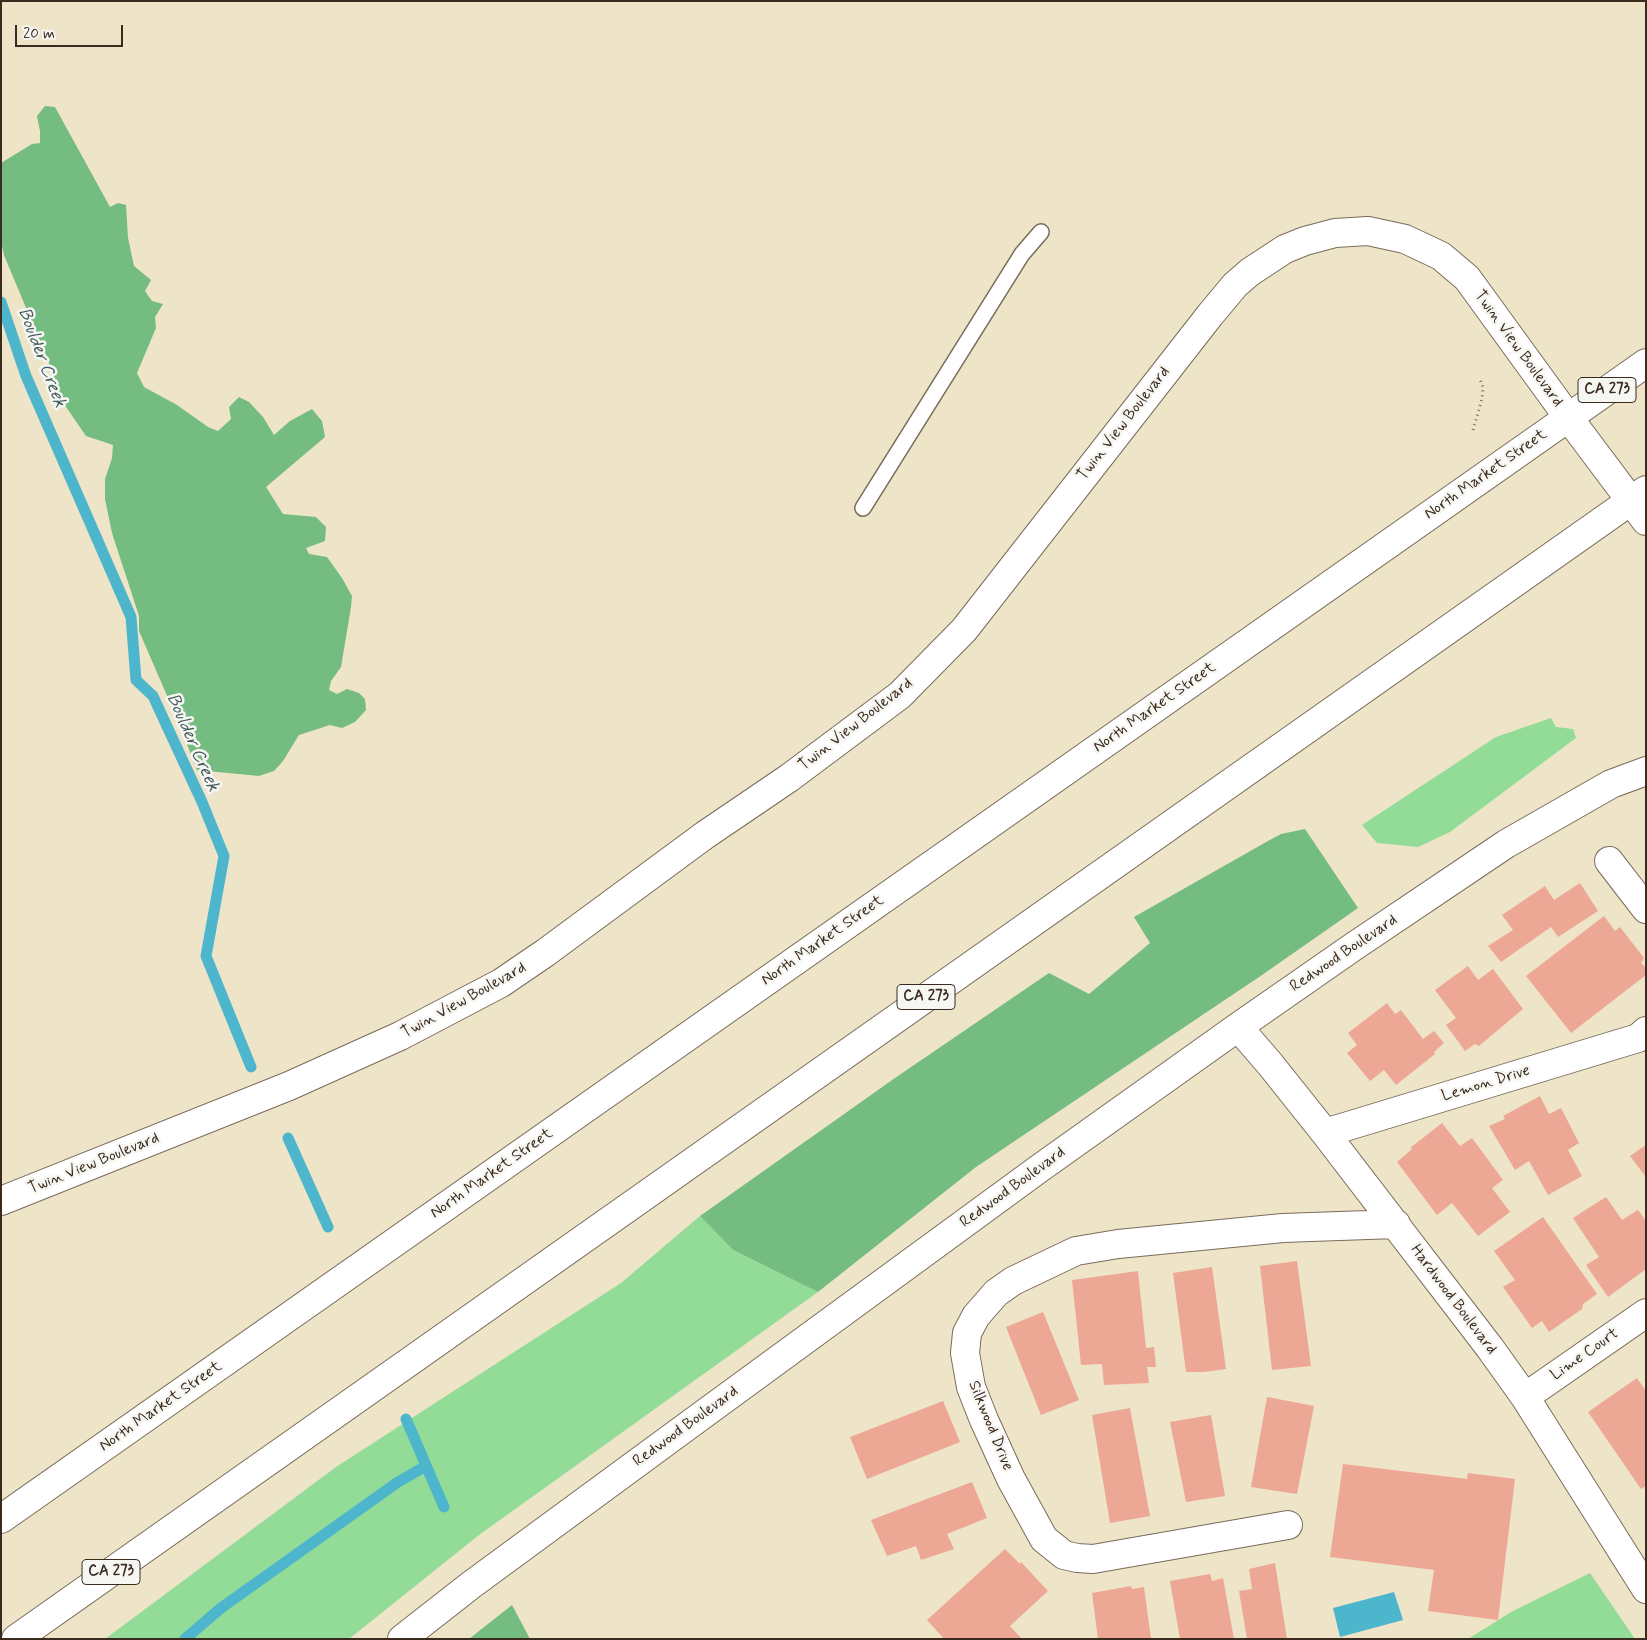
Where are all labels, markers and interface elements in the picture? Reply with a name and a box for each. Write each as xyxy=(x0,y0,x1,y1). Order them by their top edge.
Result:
scale bar xyxy=(18,15,125,47)
text: 20 m xyxy=(23,24,55,44)
street label: Twin View Boulevard xyxy=(1469,287,1567,411)
water label: Boulder Creek xyxy=(12,305,70,411)
street label: Twin View Boulevard xyxy=(1073,363,1175,485)
road number: CA 273 xyxy=(1578,378,1636,402)
street label: North Market Street xyxy=(1421,426,1551,524)
street label: North Market Street xyxy=(1090,659,1220,757)
street label: Twin View Boulevard xyxy=(795,674,917,776)
water label: Boulder Creek xyxy=(161,691,223,795)
street label: North Market Street xyxy=(758,892,888,990)
street label: Redwood Boulevard xyxy=(1287,911,1401,997)
street label: Twin View Boulevard xyxy=(398,959,530,1043)
road number: CA 273 xyxy=(897,984,955,1010)
street label: Lemon Drive xyxy=(1439,1061,1533,1107)
street label: North Market Street xyxy=(427,1125,557,1223)
street label: Twin View Boulevard xyxy=(26,1129,162,1199)
street label: Redwood Boulevard xyxy=(957,1143,1069,1233)
street label: Hardwood Boulevard xyxy=(1405,1241,1501,1359)
street label: Lime Court xyxy=(1547,1325,1623,1385)
street label: North Market Street xyxy=(96,1358,226,1456)
street label: Silkwood Drive xyxy=(963,1378,1017,1474)
street label: Redwood Boulevard xyxy=(630,1382,742,1472)
road number: CA 273 xyxy=(82,1560,140,1584)

